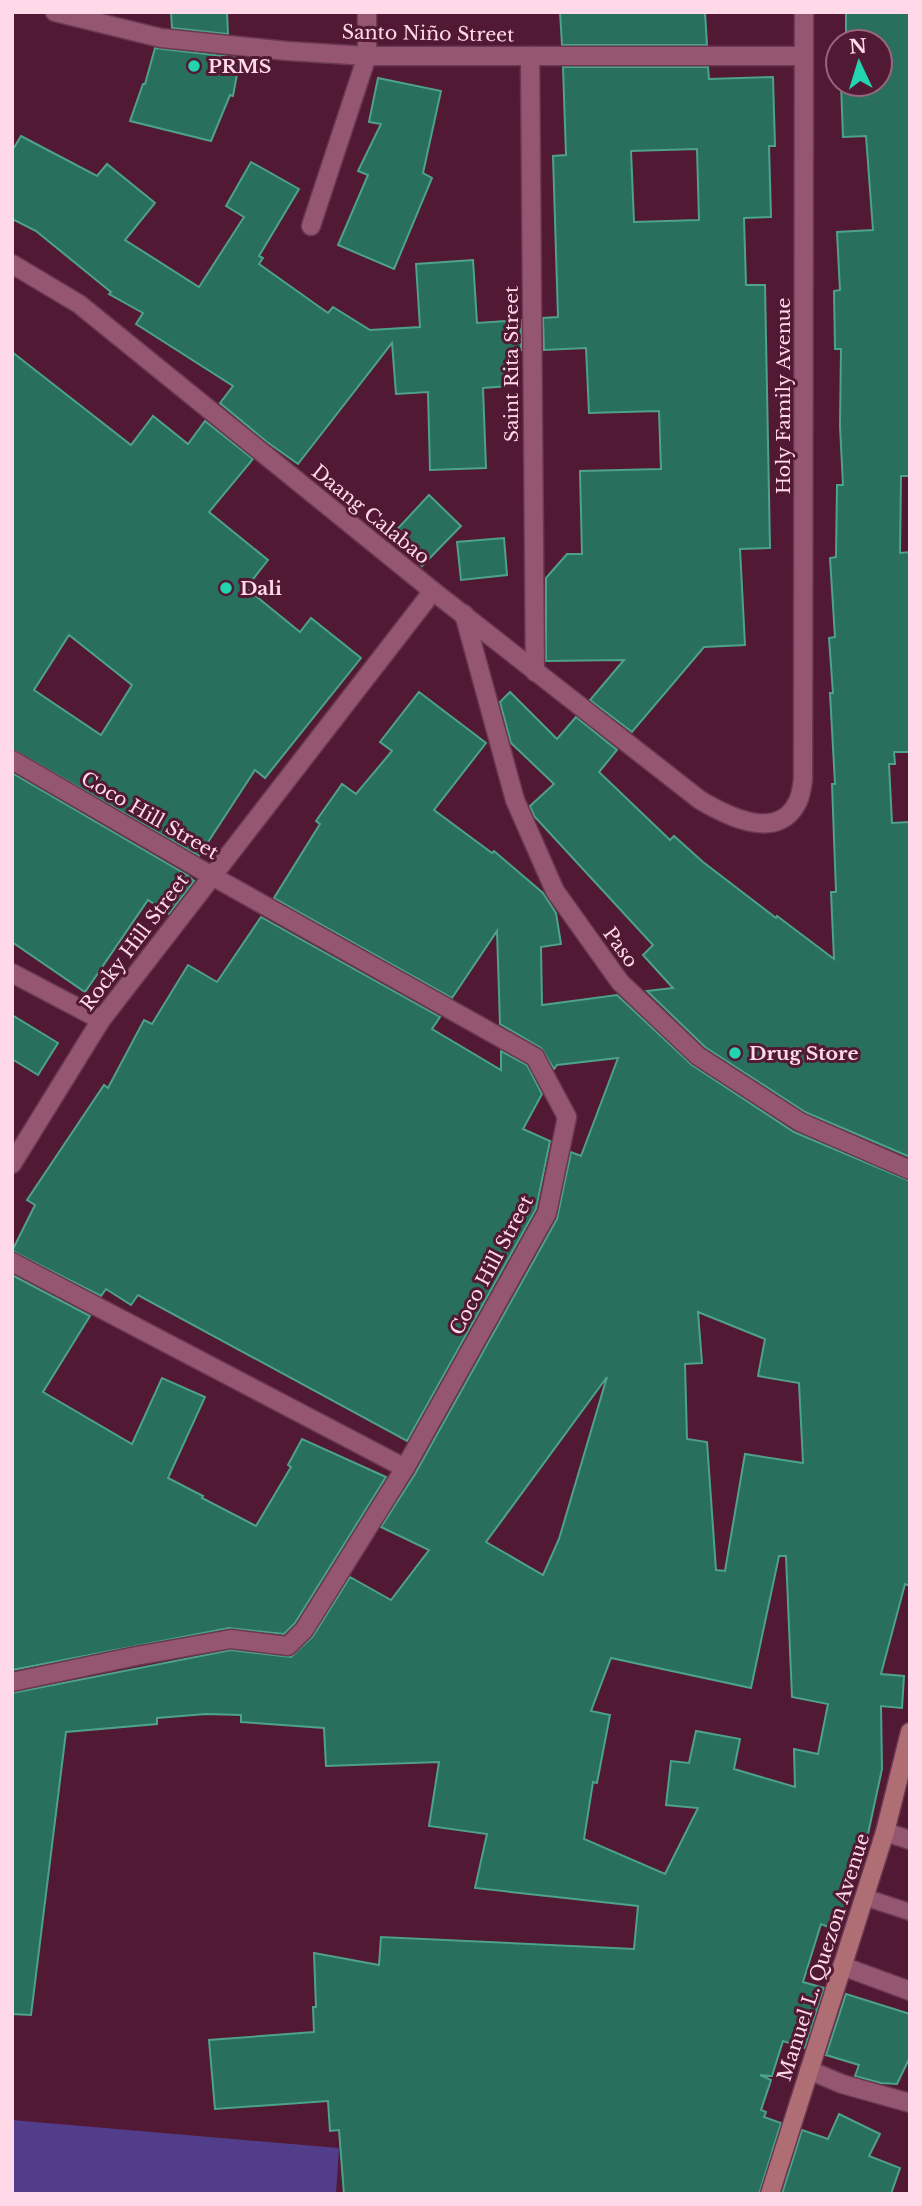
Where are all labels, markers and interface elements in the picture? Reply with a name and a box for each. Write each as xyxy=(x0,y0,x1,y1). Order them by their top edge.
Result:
street label: Santo Niño Street xyxy=(342,20,515,47)
north arrow xyxy=(824,28,894,98)
text: N xyxy=(848,34,868,59)
place label: PRMS xyxy=(208,55,271,78)
marker: PRMS xyxy=(186,58,202,74)
street label: Saint Rita Street xyxy=(500,285,523,442)
street label: Holy Family Avenue xyxy=(772,298,795,494)
street label: Daang Calabao xyxy=(307,460,434,569)
place label: Dali xyxy=(240,577,282,600)
marker: Dali xyxy=(218,580,234,596)
street label: Coco Hill Street xyxy=(77,767,223,864)
street label: Rocky Hill Street xyxy=(76,869,194,1015)
street label: Paso xyxy=(598,923,643,972)
place label: Drug Store xyxy=(749,1042,859,1065)
marker: Drug Store xyxy=(727,1045,743,1061)
street label: Coco Hill Street xyxy=(445,1191,538,1339)
street label: Manuel L. Quezon Avenue xyxy=(773,1831,874,2084)

